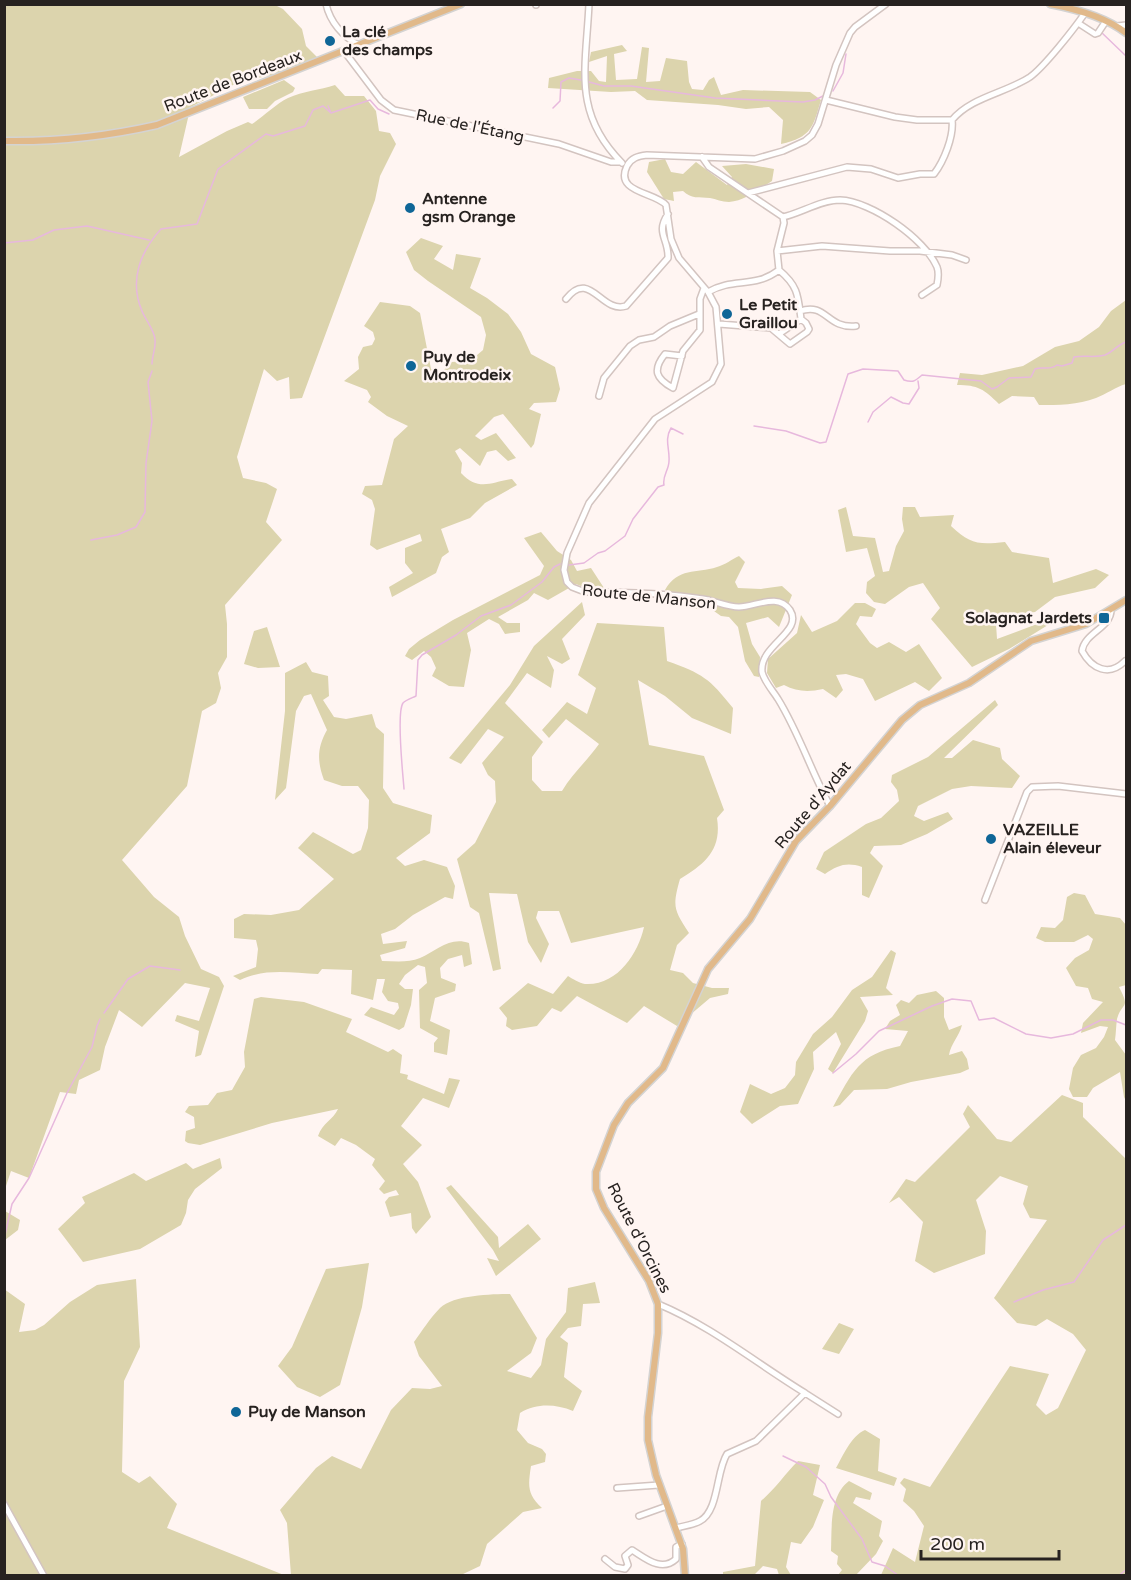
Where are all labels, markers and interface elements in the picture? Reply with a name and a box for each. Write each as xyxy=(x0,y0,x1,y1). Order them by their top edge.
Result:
place label: La clé des champs xyxy=(342,22,433,60)
marker: La clé des champs xyxy=(323,34,337,48)
street label: Route de Bordeaux xyxy=(161,45,305,117)
street label: Rue de l'Étang xyxy=(414,105,526,147)
place label: Antenne gsm Orange xyxy=(422,189,516,227)
marker: Antenne gsm Orange xyxy=(403,201,417,215)
place label: Le Petit Graillou xyxy=(739,295,798,333)
marker: Le Petit Graillou xyxy=(720,307,734,321)
place label: Puy de Montrodeix xyxy=(423,347,511,385)
marker: Puy de Montrodeix xyxy=(404,359,418,373)
street label: Route de Manson xyxy=(581,580,717,614)
place label: Solagnat Jardets xyxy=(965,608,1092,628)
marker: Solagnat Jardets xyxy=(1097,611,1111,625)
street label: Route d'Aydat xyxy=(770,757,856,853)
place label: VAZEILLE Alain éleveur xyxy=(1003,820,1102,858)
marker: VAZEILLE Alain éleveur xyxy=(984,832,998,846)
street label: Route d'Orcines xyxy=(603,1179,675,1297)
place label: Puy de Manson xyxy=(248,1402,366,1422)
marker: Puy de Manson xyxy=(229,1405,243,1419)
scale bar xyxy=(921,1523,1059,1561)
text: 200 m xyxy=(930,1533,985,1555)

